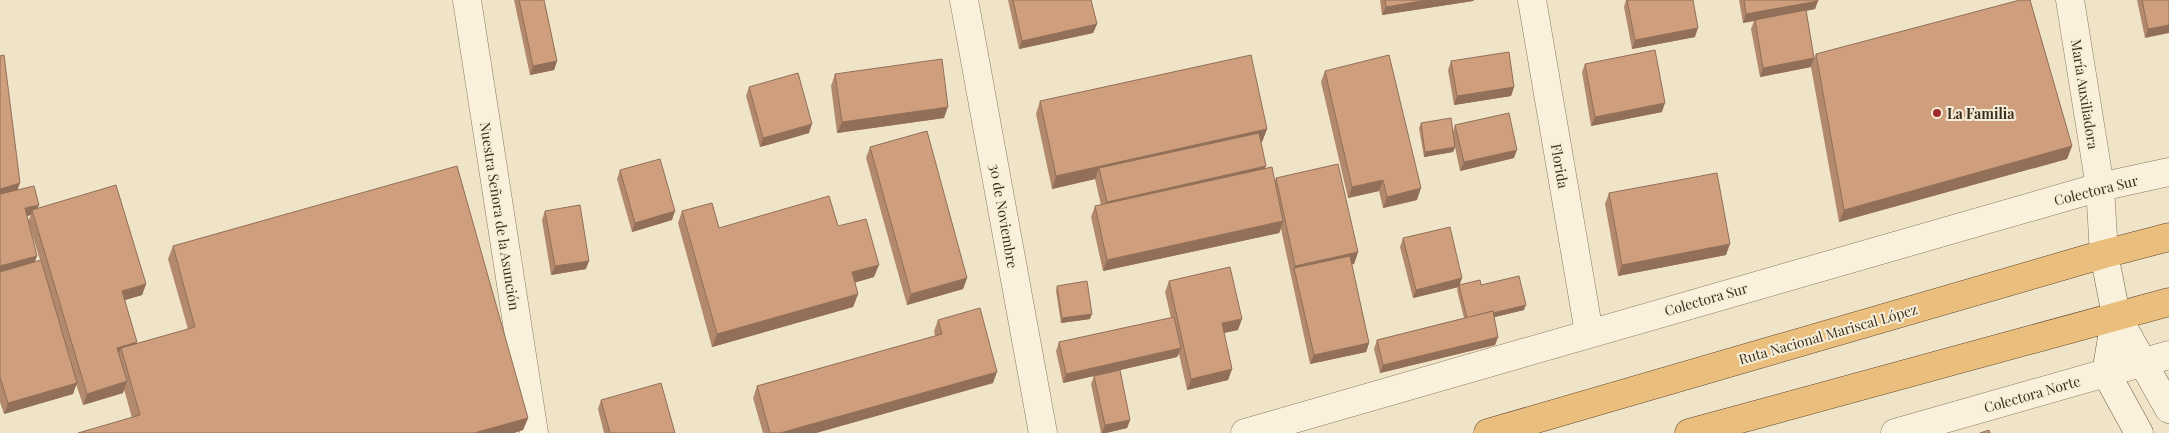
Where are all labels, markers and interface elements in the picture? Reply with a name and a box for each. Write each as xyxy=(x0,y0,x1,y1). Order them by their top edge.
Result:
street label: María Auxiliadora xyxy=(2067,38,2103,150)
place label: La Familia xyxy=(1947,104,2015,123)
marker: La Familia xyxy=(1931,107,1943,119)
street label: Nuestra Señora de la Asunción xyxy=(476,120,524,312)
street label: Florida xyxy=(1547,142,1573,190)
street label: 30 de Noviembre xyxy=(985,162,1023,270)
street label: Colectora Sur xyxy=(2052,170,2141,210)
street label: Colectora Sur xyxy=(1662,278,1751,320)
street label: Ruta Nacional Mariscal López xyxy=(1736,299,1920,369)
street label: Colectora Norte xyxy=(1981,371,2083,417)

